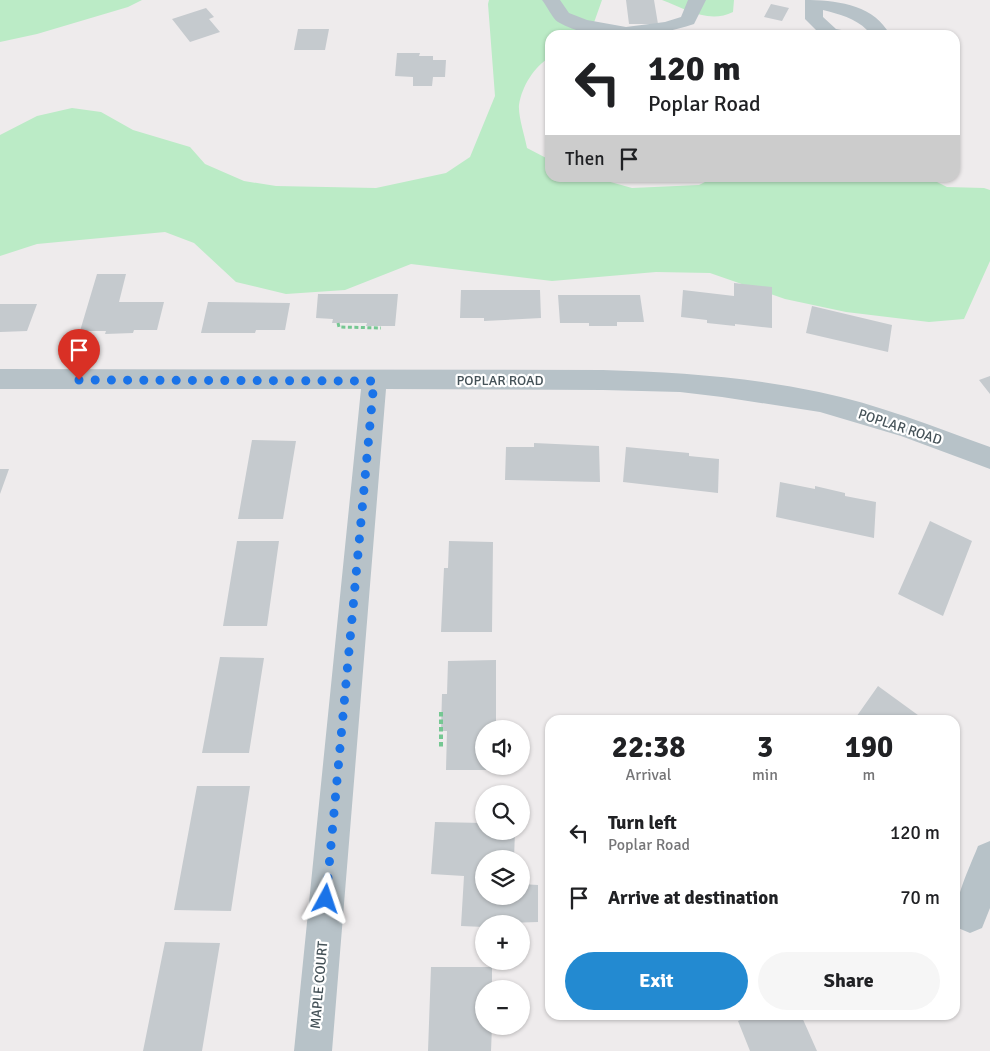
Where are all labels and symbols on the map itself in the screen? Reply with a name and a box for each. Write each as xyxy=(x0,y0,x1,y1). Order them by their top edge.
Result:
pin xyxy=(58,329,100,380)
street label: POPLAR ROAD xyxy=(456,372,544,389)
street label: POPLAR ROAD xyxy=(856,405,944,449)
position arrow xyxy=(299,872,351,924)
street label: MAPLE COURT xyxy=(307,940,331,1030)

